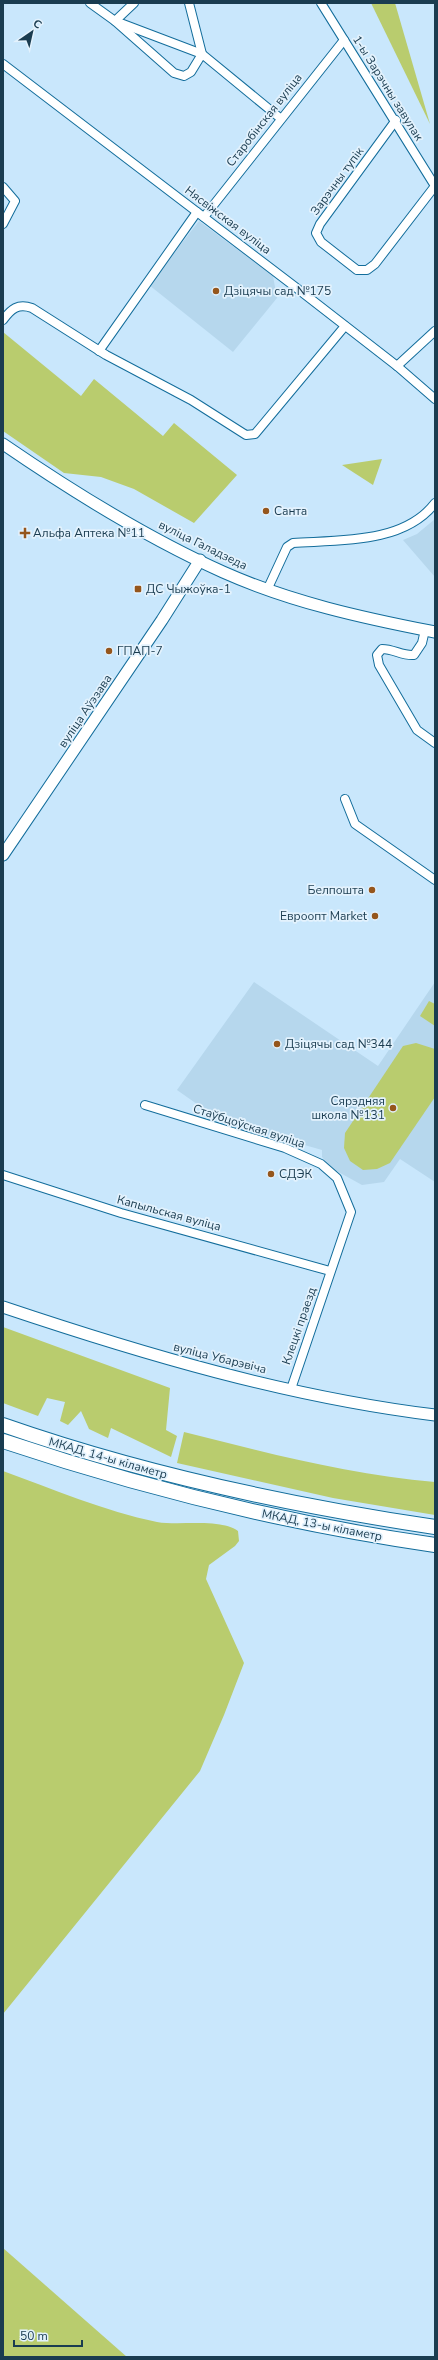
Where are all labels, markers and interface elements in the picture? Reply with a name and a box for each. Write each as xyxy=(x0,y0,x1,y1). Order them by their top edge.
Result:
north arrow xyxy=(12,12,52,52)
text: С xyxy=(30,16,45,33)
street label: 1-ы Зарэчны завулак xyxy=(349,32,427,144)
street label: Старобінская вуліца xyxy=(222,70,306,170)
street label: Зарэчны тупік xyxy=(307,143,368,218)
street label: Нясвіжская вуліца xyxy=(182,182,274,258)
place label: Дзіцячы сад №175 xyxy=(224,283,331,299)
marker: Дзіцячы сад №175 xyxy=(211,286,221,296)
place label: Санта xyxy=(274,503,307,519)
marker: Санта xyxy=(261,506,271,516)
street label: вуліца Галадзеда xyxy=(156,517,250,573)
place label: Альфа Аптека №11 xyxy=(33,525,145,541)
marker: Альфа Аптека №11 xyxy=(20,528,30,538)
place label: ДС Чыжоўка-1 xyxy=(146,581,231,597)
marker: ДС Чыжоўка-1 xyxy=(133,584,143,594)
place label: ГПАП-7 xyxy=(117,643,163,659)
marker: ГПАП-7 xyxy=(104,646,114,656)
street label: вуліца Аўэзава xyxy=(55,671,115,751)
place label: Белпошта xyxy=(308,882,364,898)
marker: Белпошта xyxy=(367,885,377,895)
place label: Евроопт Market xyxy=(280,908,368,924)
marker: Евроопт Market xyxy=(370,911,380,921)
place label: Дзіцячы сад №344 xyxy=(285,1036,392,1052)
marker: Дзіцячы сад №344 xyxy=(272,1039,282,1049)
place label: Сярэдняя школа №131 xyxy=(311,1093,385,1123)
street label: Стаўбцоўская вуліца xyxy=(191,1100,307,1152)
marker: Сярэдняя школа №131 xyxy=(388,1103,398,1113)
place label: СДЭК xyxy=(279,1166,312,1182)
marker: СДЭК xyxy=(266,1169,276,1179)
street label: Капыльская вуліца xyxy=(115,1191,223,1235)
street label: Клецкі праезд xyxy=(278,1285,320,1367)
street label: вуліца Убарэвіча xyxy=(172,1339,268,1377)
street label: МКАД, 14-ы кіламетр xyxy=(47,1433,169,1483)
street label: МКАД, 13-ы кіламетр xyxy=(260,1505,384,1545)
scale bar xyxy=(14,2322,82,2348)
text: 50 m xyxy=(20,2328,48,2344)

